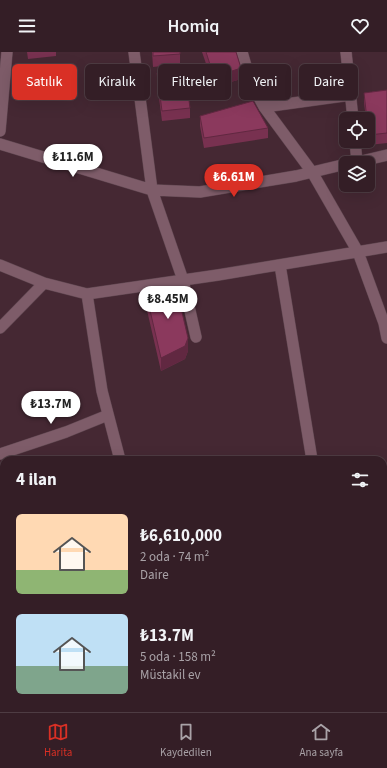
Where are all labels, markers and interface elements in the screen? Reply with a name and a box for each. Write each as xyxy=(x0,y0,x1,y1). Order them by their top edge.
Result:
text: Homiq xyxy=(168,14,219,39)
icon: menu xyxy=(16,15,38,37)
icon: heart xyxy=(349,15,371,37)
chip: Satılık xyxy=(12,64,77,100)
chip: Kiralık xyxy=(85,64,150,100)
chip: Filtreler xyxy=(158,64,231,100)
chip: Yeni xyxy=(239,64,291,100)
chip: Daire xyxy=(299,64,358,100)
map controls xyxy=(339,112,375,192)
button: locate xyxy=(339,112,375,148)
pin: ₺11.6M xyxy=(40,144,106,178)
text: ₺11.6M xyxy=(52,148,94,166)
button: layers xyxy=(339,156,375,192)
pin: ₺6.61M xyxy=(201,164,267,198)
text: ₺6.61M xyxy=(213,168,255,186)
pin: ₺8.45M xyxy=(135,286,201,320)
text: ₺8.45M xyxy=(147,290,189,308)
pin: ₺13.7M xyxy=(18,391,84,425)
text: ₺13.7M xyxy=(30,395,72,413)
text: 4 ilan xyxy=(16,468,57,492)
icon: filters xyxy=(349,469,371,491)
text: ₺6,610,000 xyxy=(140,524,222,548)
icon: home xyxy=(48,530,96,578)
text: 2 oda · 74 m² xyxy=(140,548,209,566)
text: Daire xyxy=(140,566,169,584)
text: ₺13.7M xyxy=(140,624,194,648)
icon: home xyxy=(48,630,96,678)
text: 5 oda · 158 m² xyxy=(140,648,216,666)
text: Müstakil ev xyxy=(140,666,201,684)
tab: Harita xyxy=(44,721,72,760)
tab: Kaydedilen xyxy=(160,721,212,760)
tab: Ana sayfa xyxy=(300,721,343,760)

